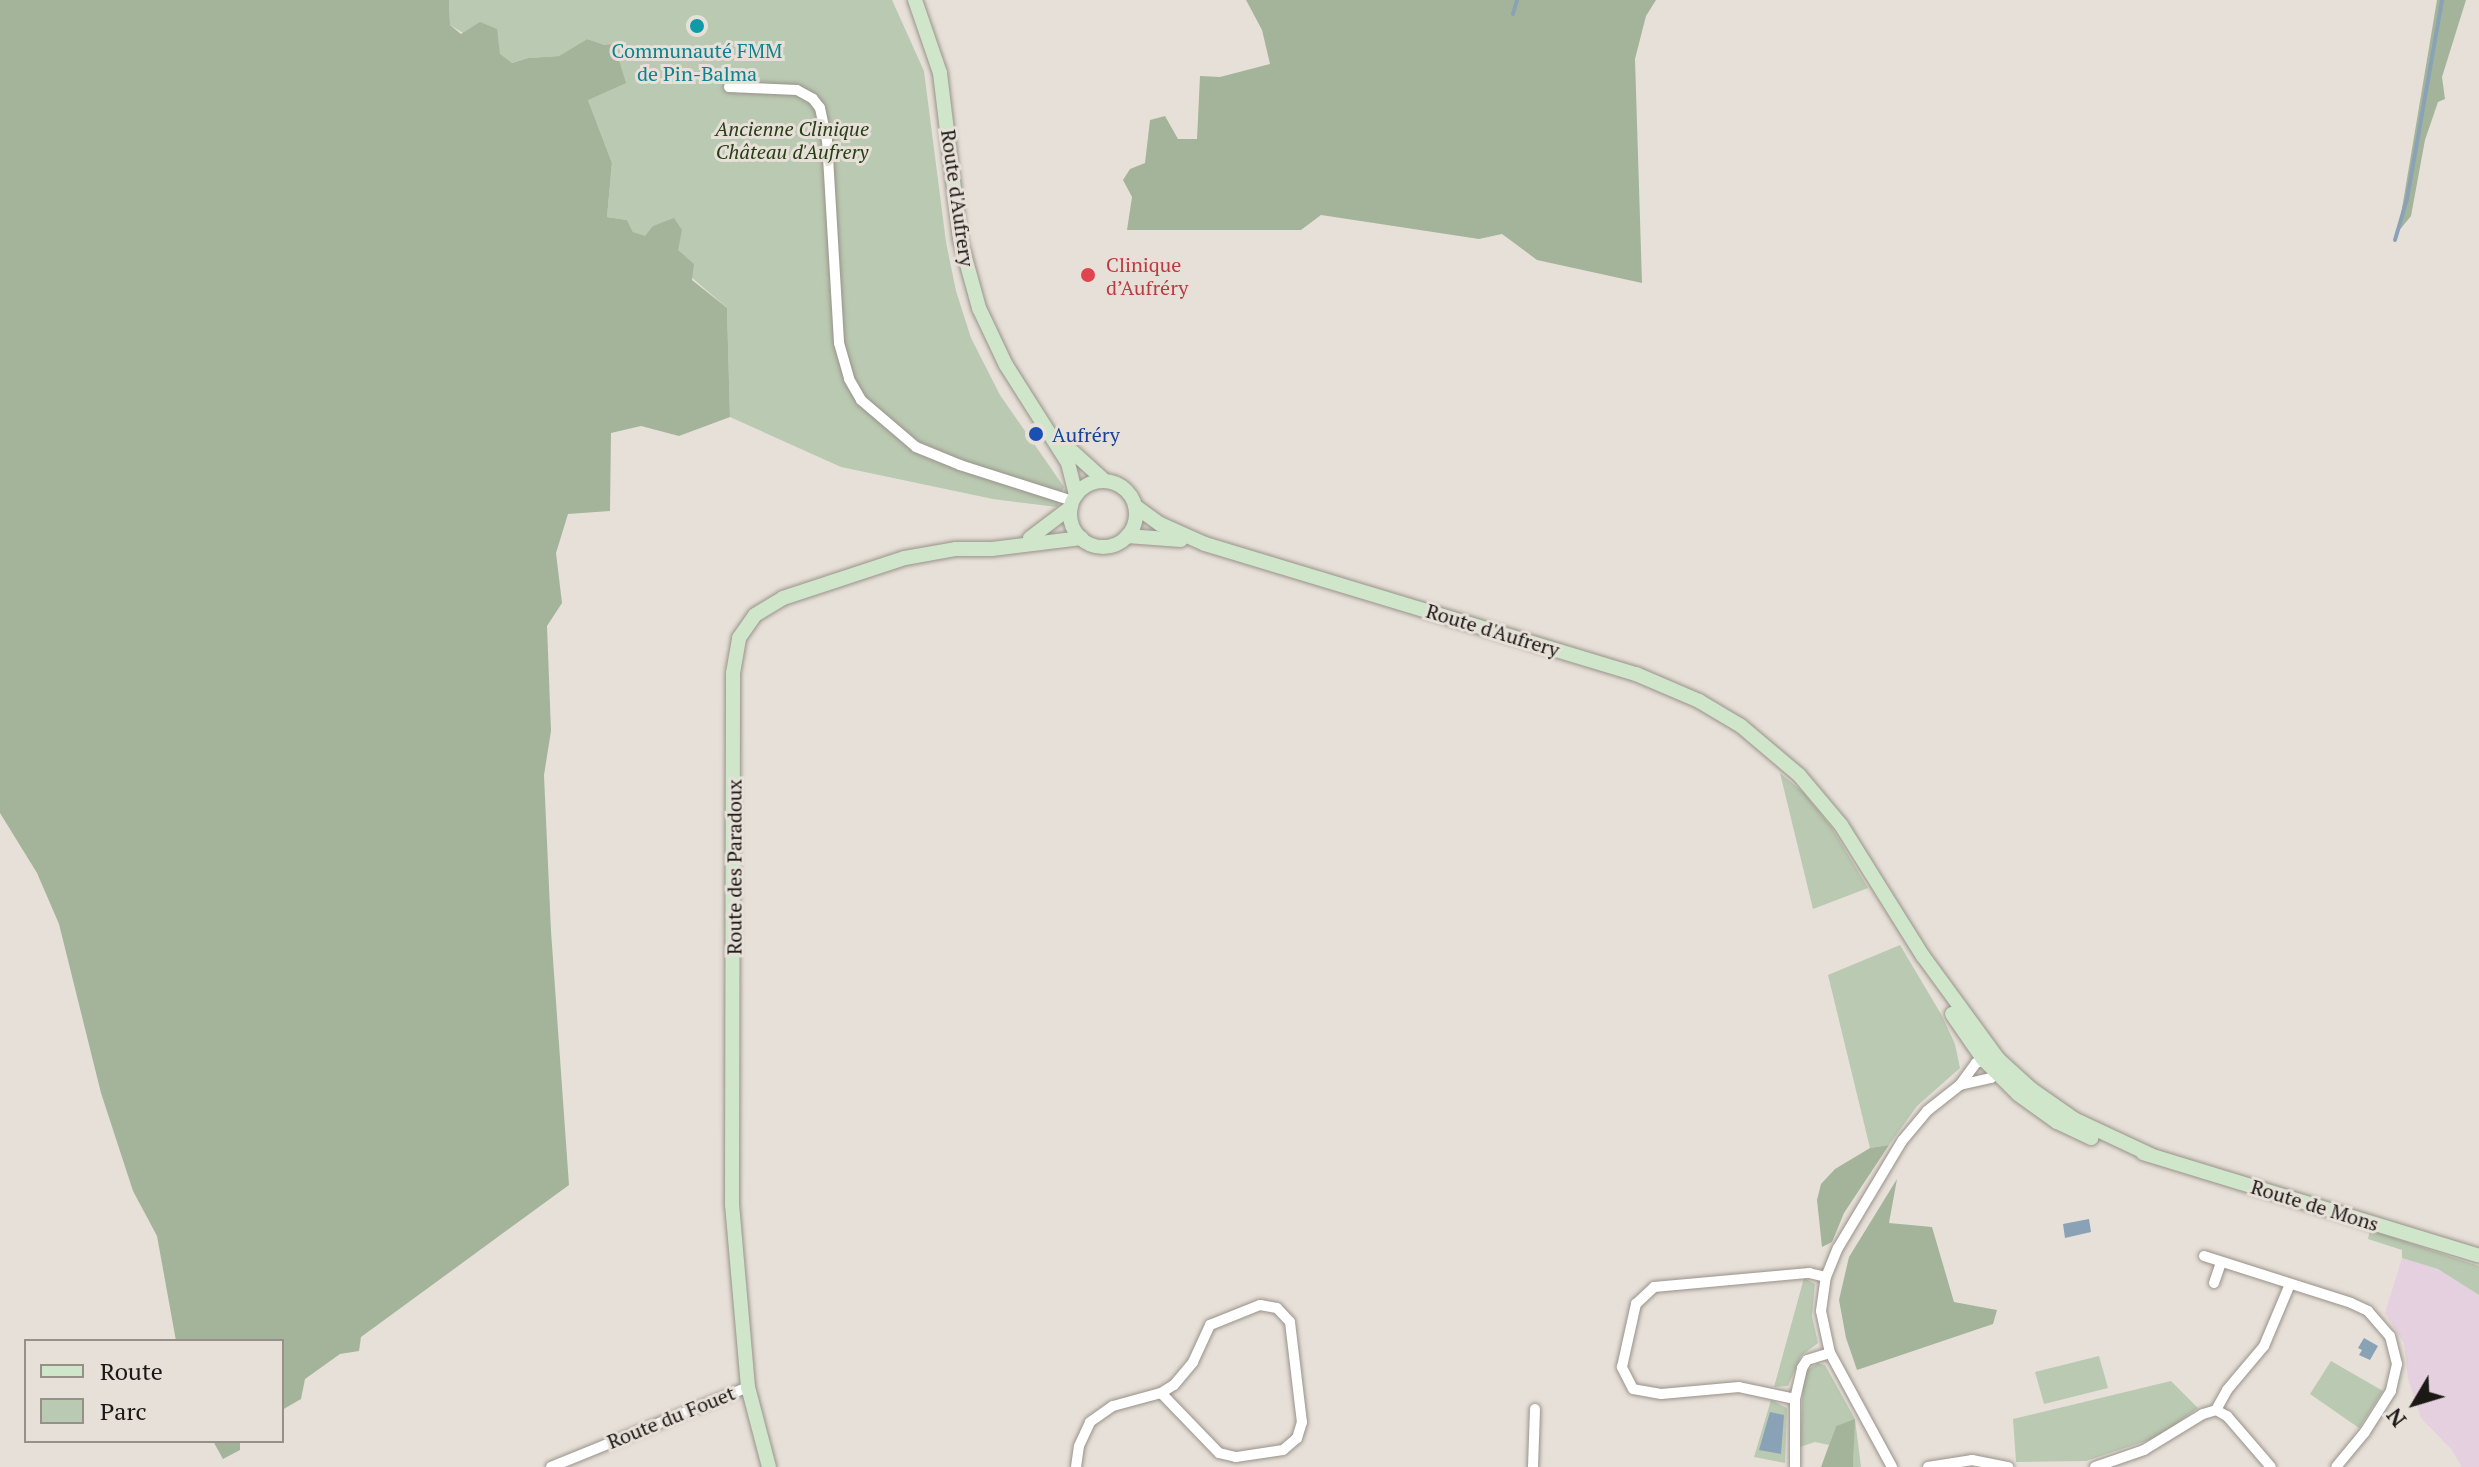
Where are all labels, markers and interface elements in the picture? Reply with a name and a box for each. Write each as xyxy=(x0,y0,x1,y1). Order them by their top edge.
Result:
marker: Communauté FMM de Pin-Balma xyxy=(688,17,706,35)
place label: Communauté FMM de Pin-Balma xyxy=(612,38,782,85)
park label: Ancienne Clinique Château d'Aufrery xyxy=(715,117,869,164)
street label: Route d'Aufrery xyxy=(937,128,979,268)
place label: Clinique d’Aufréry xyxy=(1106,252,1188,299)
marker: Clinique d’Aufréry xyxy=(1077,264,1099,286)
place label: Aufréry xyxy=(1052,422,1120,446)
marker: Aufréry xyxy=(1027,425,1045,443)
street label: Route d'Aufrery xyxy=(1423,598,1563,662)
street label: Route des Paradoux xyxy=(722,779,746,955)
street label: Route de Mons xyxy=(2248,1174,2382,1236)
legend xyxy=(24,1339,284,1443)
text: Route xyxy=(100,1355,163,1387)
north arrow xyxy=(2375,1363,2455,1443)
street label: Route du Fouet xyxy=(604,1380,738,1454)
text: Parc xyxy=(100,1395,147,1427)
text: N xyxy=(2379,1403,2412,1434)

